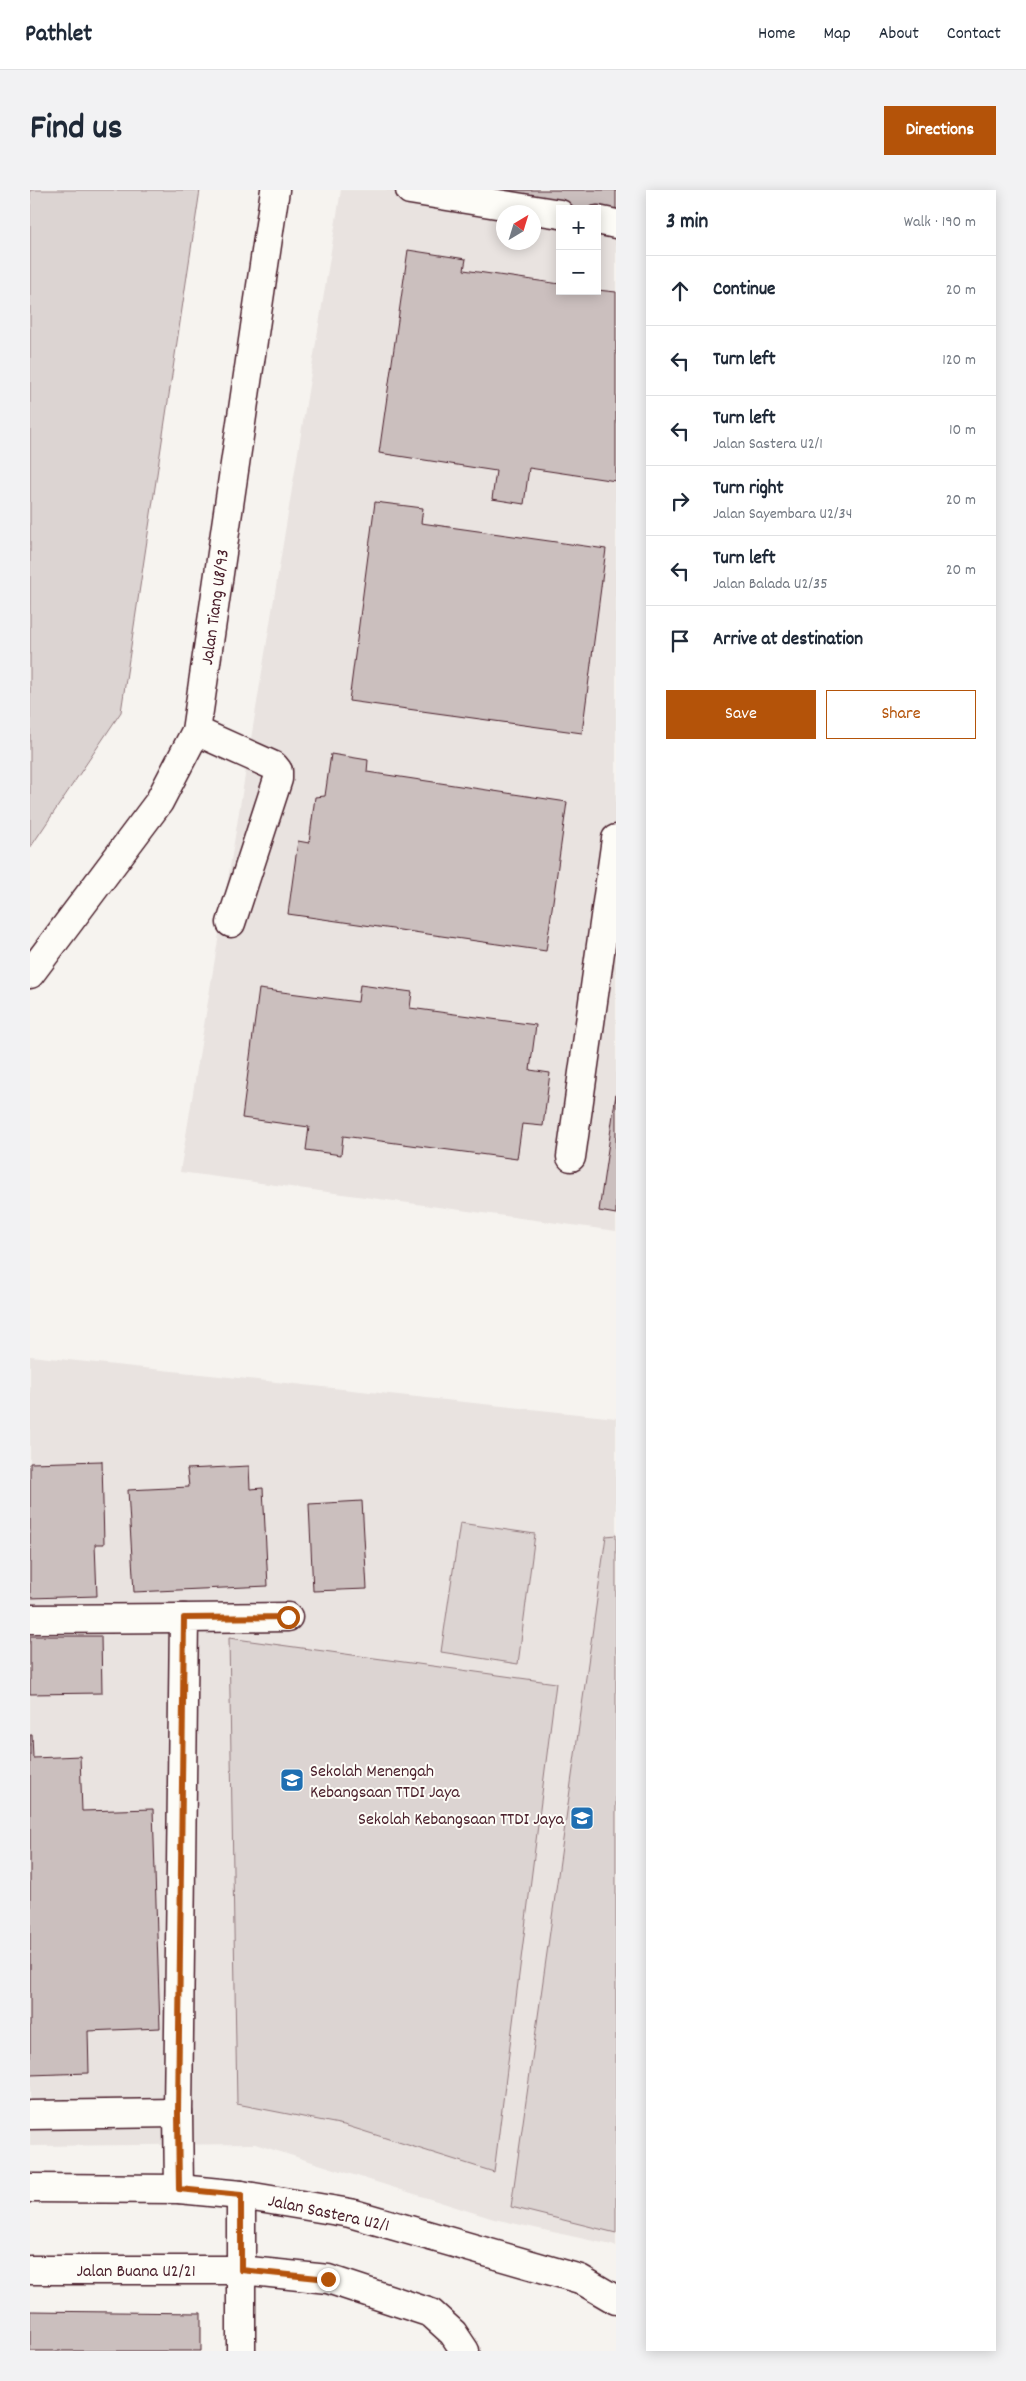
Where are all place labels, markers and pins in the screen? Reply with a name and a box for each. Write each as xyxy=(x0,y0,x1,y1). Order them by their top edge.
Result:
place label: Sekolah Menengah Kebangsaan TTDI Jaya xyxy=(310,1760,460,1806)
school or university icon: Sekolah Menengah Kebangsaan TTDI Jaya xyxy=(279,1767,305,1793)
school or university icon: Sekolah Kebangsaan TTDI Jaya xyxy=(569,1805,595,1831)
place label: Sekolah Kebangsaan TTDI Jaya xyxy=(358,1808,565,1833)

